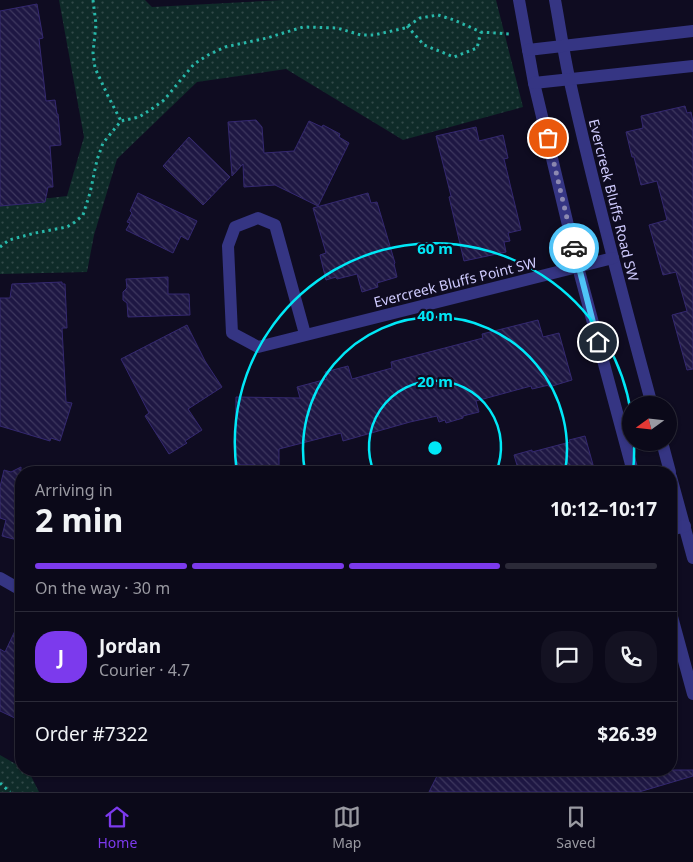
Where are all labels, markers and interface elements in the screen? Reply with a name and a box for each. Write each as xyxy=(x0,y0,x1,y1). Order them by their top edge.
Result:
pin xyxy=(527,117,569,159)
street label: Evercreek Bluffs Road SW xyxy=(585,117,643,283)
icon: bag xyxy=(534,124,562,152)
courier xyxy=(549,223,599,273)
icon: car xyxy=(560,234,588,262)
text: 60 m xyxy=(417,238,453,258)
street label: Evercreek Bluffs Point SW xyxy=(372,253,538,311)
text: 40 m xyxy=(417,305,453,325)
pin xyxy=(577,321,619,363)
icon: home xyxy=(584,328,612,356)
text: 20 m xyxy=(417,371,453,391)
north arrow xyxy=(622,396,678,451)
map controls xyxy=(622,396,677,451)
centre of rings xyxy=(426,439,444,457)
text: Arriving in xyxy=(35,479,113,501)
text: 10:12–10:17 xyxy=(550,496,657,522)
text: 2 min xyxy=(35,498,123,541)
text: On the way · 30 m xyxy=(35,577,170,599)
button: chat xyxy=(541,631,593,683)
button: phone xyxy=(605,631,657,683)
text: Jordan xyxy=(99,633,161,659)
text: J xyxy=(58,644,64,670)
text: Courier · 4.7 xyxy=(99,659,190,681)
text: Order #7322 xyxy=(35,721,148,747)
text: $26.39 xyxy=(597,721,657,747)
tab: Home xyxy=(97,803,137,852)
tab: Map xyxy=(332,803,361,852)
tab: Saved xyxy=(556,803,596,852)

